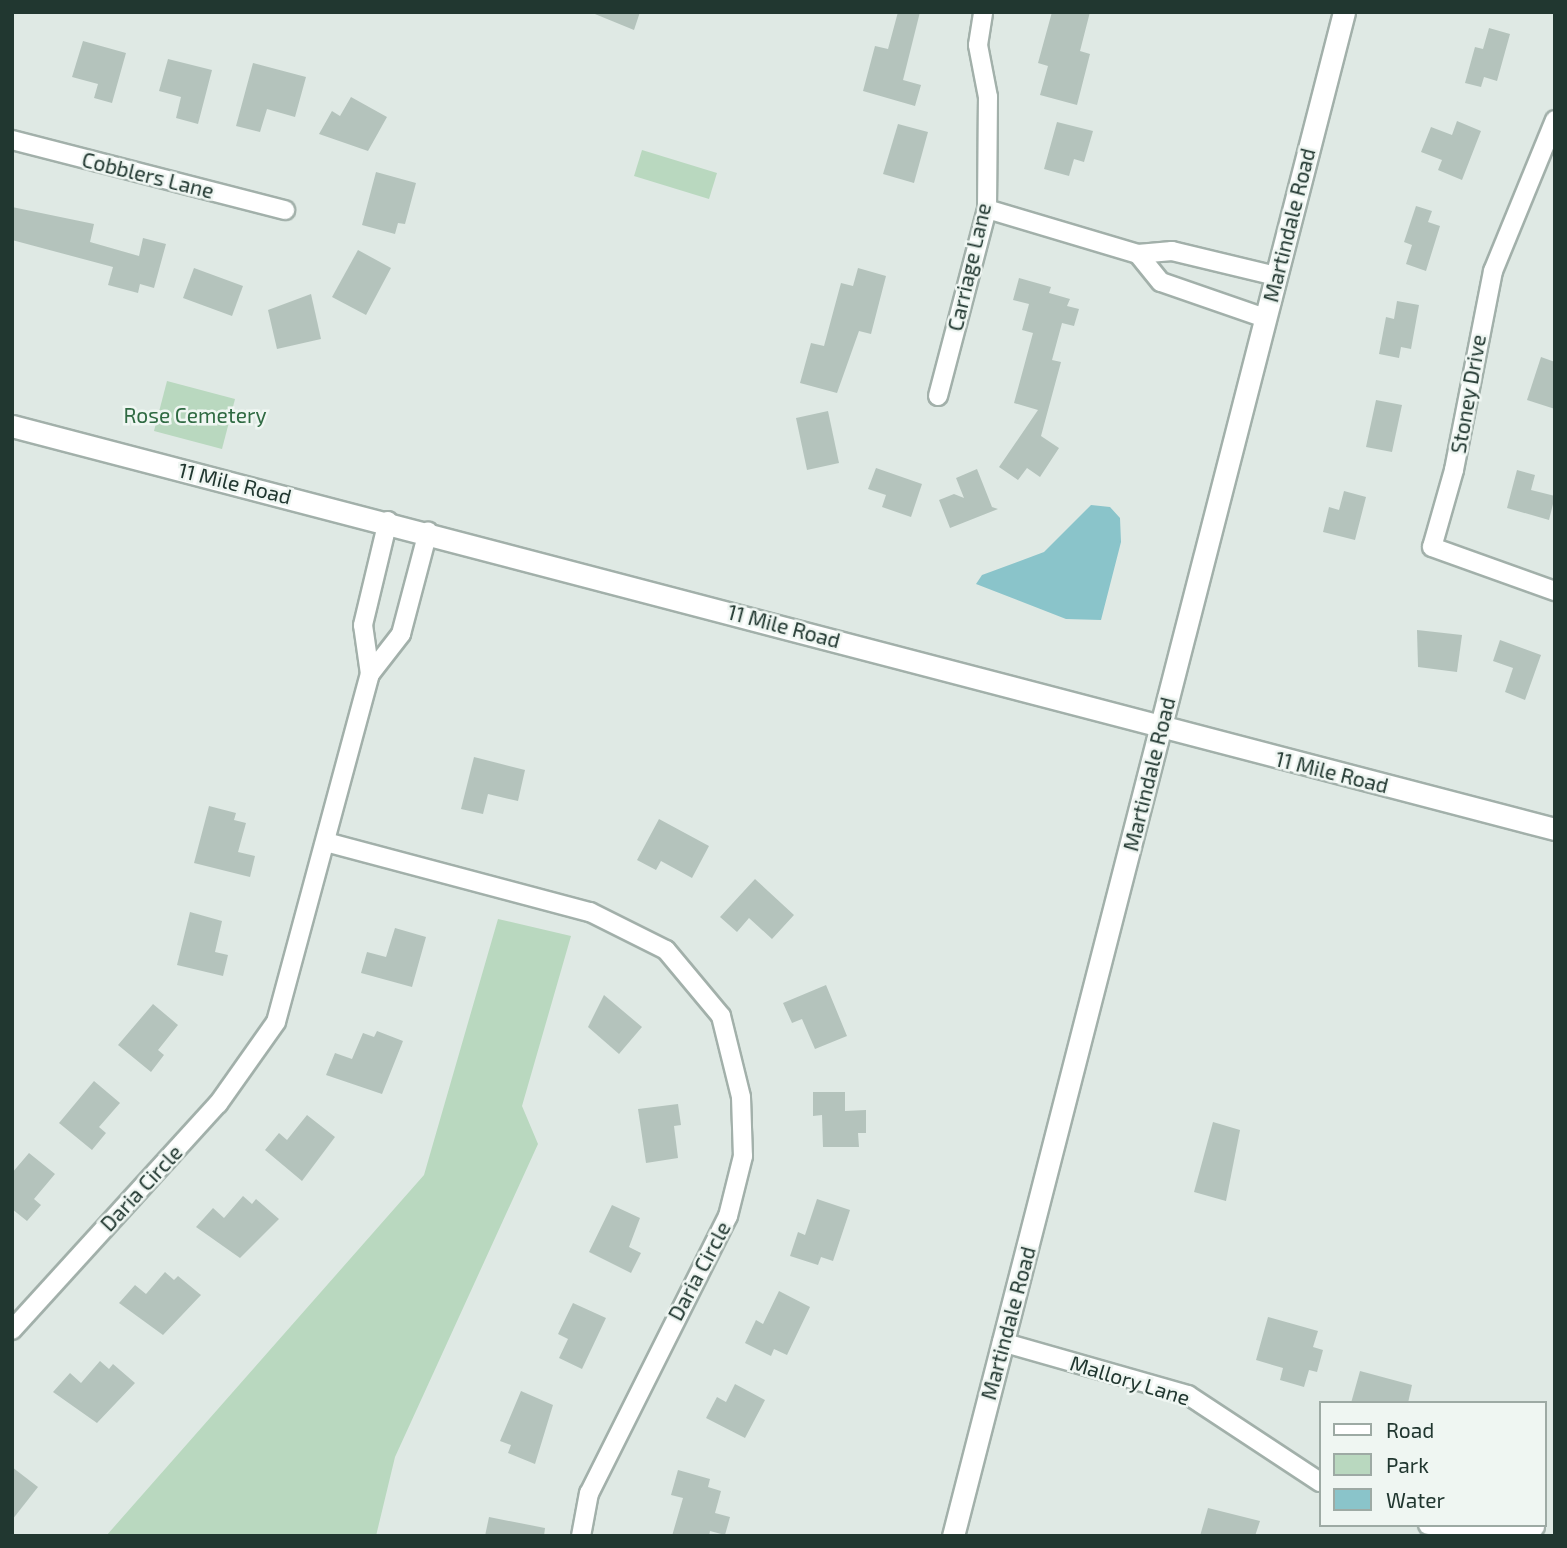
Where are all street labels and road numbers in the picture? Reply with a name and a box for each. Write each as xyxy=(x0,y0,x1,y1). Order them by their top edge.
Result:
street label: Martindale Road xyxy=(1258,145,1320,305)
street label: Cobblers Lane xyxy=(79,146,217,204)
street label: Carriage Lane xyxy=(942,201,996,333)
street label: Stoney Drive xyxy=(1445,332,1491,456)
street label: 11 Mile Road xyxy=(176,457,294,509)
street label: 11 Mile Road xyxy=(725,599,843,653)
street label: Martindale Road xyxy=(1118,694,1180,854)
street label: 11 Mile Road xyxy=(1273,746,1391,798)
street label: Daria Circle xyxy=(95,1140,187,1236)
street label: Daria Circle xyxy=(662,1217,736,1325)
street label: Martindale Road xyxy=(975,1243,1041,1403)
street label: Mallory Lane xyxy=(1067,1350,1193,1410)

